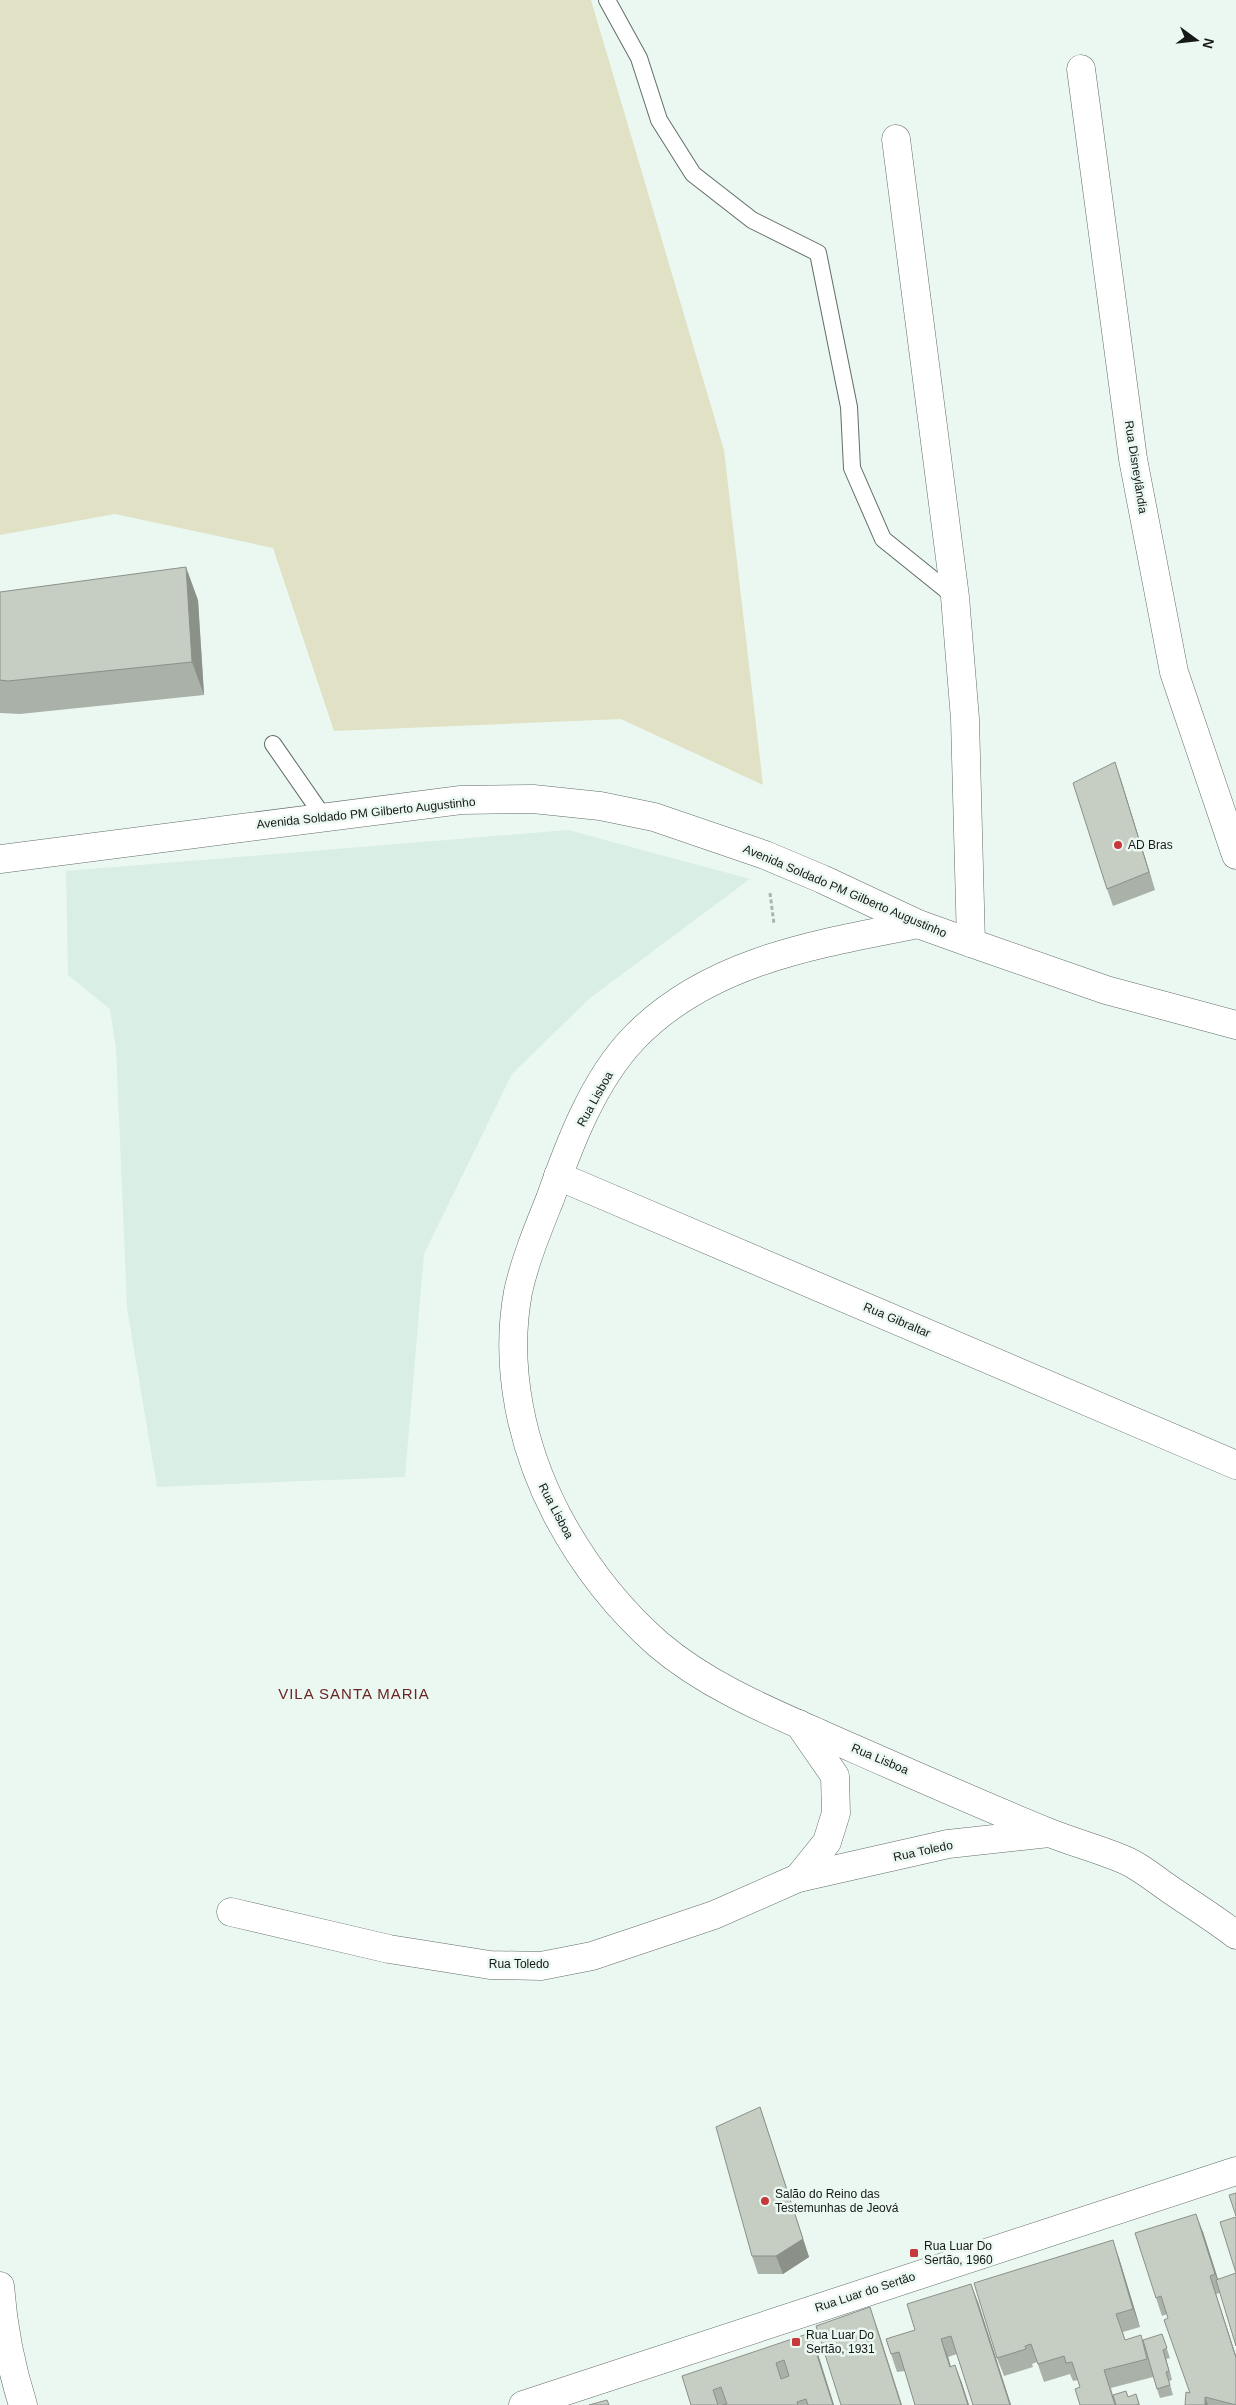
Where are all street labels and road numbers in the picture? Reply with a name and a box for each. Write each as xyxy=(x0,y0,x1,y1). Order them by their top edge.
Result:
street label: Rua Disneylândia xyxy=(1122,419,1150,515)
street label: Avenida Soldado PM Gilberto Augustinho xyxy=(256,795,476,831)
street label: Avenida Soldado PM Gilberto Augustinho xyxy=(741,842,949,941)
street label: Rua Lisboa xyxy=(574,1069,616,1129)
street label: Rua Gibraltar xyxy=(861,1300,933,1340)
street label: Rua Lisboa xyxy=(536,1481,577,1541)
street label: Rua Lisboa xyxy=(849,1741,911,1777)
street label: Rua Toledo xyxy=(892,1838,954,1864)
street label: Rua Toledo xyxy=(489,1957,550,1971)
street label: Rua Luar do Sertão xyxy=(813,2269,917,2315)

